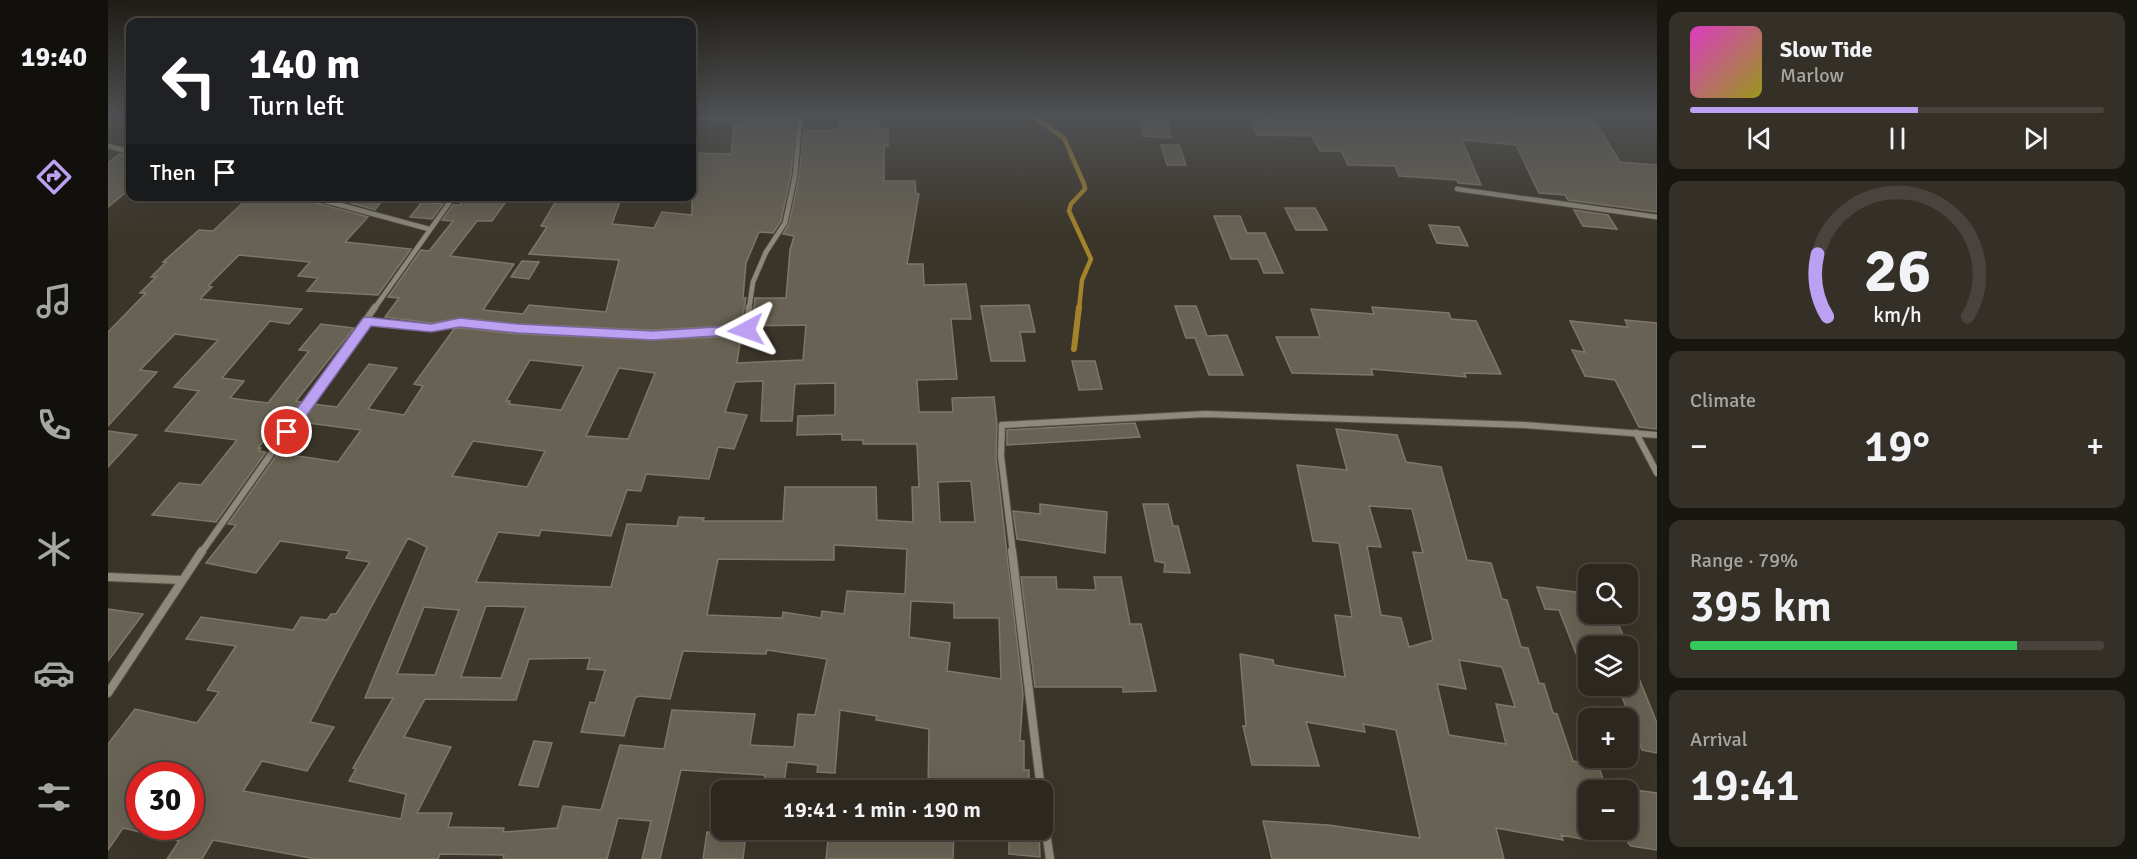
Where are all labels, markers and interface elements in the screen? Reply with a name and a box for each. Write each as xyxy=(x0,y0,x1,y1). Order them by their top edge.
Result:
text: Slow Tide xyxy=(1780,36,1872,63)
text: 140 m xyxy=(249,39,360,90)
text: 19:40 xyxy=(21,41,87,74)
icon: left xyxy=(150,42,228,120)
text: Marlow xyxy=(1780,63,1844,88)
text: Turn left xyxy=(249,90,344,123)
icon: previous xyxy=(1743,122,1776,155)
icon: pause xyxy=(1881,122,1914,155)
icon: next xyxy=(2019,122,2052,155)
icon: directions xyxy=(33,156,75,198)
icon: arrive xyxy=(208,156,241,189)
text: Then xyxy=(150,159,196,186)
text: 26 xyxy=(1863,232,1931,309)
icon: music xyxy=(33,280,75,322)
position arrow xyxy=(714,298,778,362)
text: km/h xyxy=(1873,303,1921,329)
text: Climate xyxy=(1690,388,1756,413)
icon: phone xyxy=(33,404,75,446)
pin xyxy=(261,406,312,457)
icon: arrive xyxy=(270,415,303,448)
text: 19° xyxy=(1864,419,1930,474)
text: − xyxy=(1690,426,1708,467)
text: + xyxy=(2086,426,2104,467)
icon: climate xyxy=(33,528,75,570)
text: Range · 79% xyxy=(1690,548,1798,573)
map controls xyxy=(1578,564,1638,840)
button: search xyxy=(1578,564,1638,624)
text: 395 km xyxy=(1690,579,1832,634)
button: layers xyxy=(1578,636,1638,696)
icon: car xyxy=(33,652,75,694)
button: + xyxy=(1578,708,1638,768)
text: Arrival xyxy=(1690,727,1748,752)
text: 19:41 xyxy=(1690,758,1800,813)
speed limit sign: 30 xyxy=(126,762,204,840)
icon: filters xyxy=(33,776,75,818)
button: − xyxy=(1578,780,1638,840)
text: 19:41 · 1 min · 190 m xyxy=(783,796,981,823)

